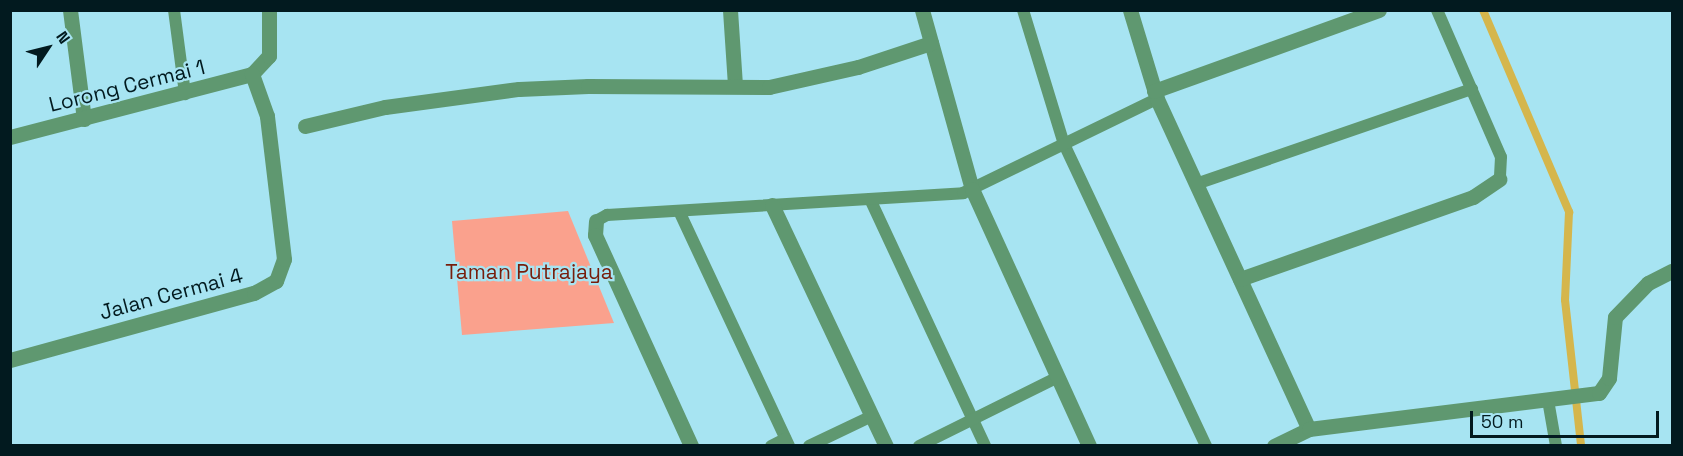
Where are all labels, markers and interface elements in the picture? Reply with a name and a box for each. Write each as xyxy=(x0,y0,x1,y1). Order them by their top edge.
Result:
north arrow xyxy=(18,18,78,78)
text: N xyxy=(51,27,75,48)
street label: Lorong Cermai 1 xyxy=(46,54,208,118)
park label: Taman Putrajaya xyxy=(445,259,613,285)
street label: Jalan Cermai 4 xyxy=(97,263,245,325)
scale bar xyxy=(1473,399,1662,437)
text: 50 m xyxy=(1481,410,1523,433)

